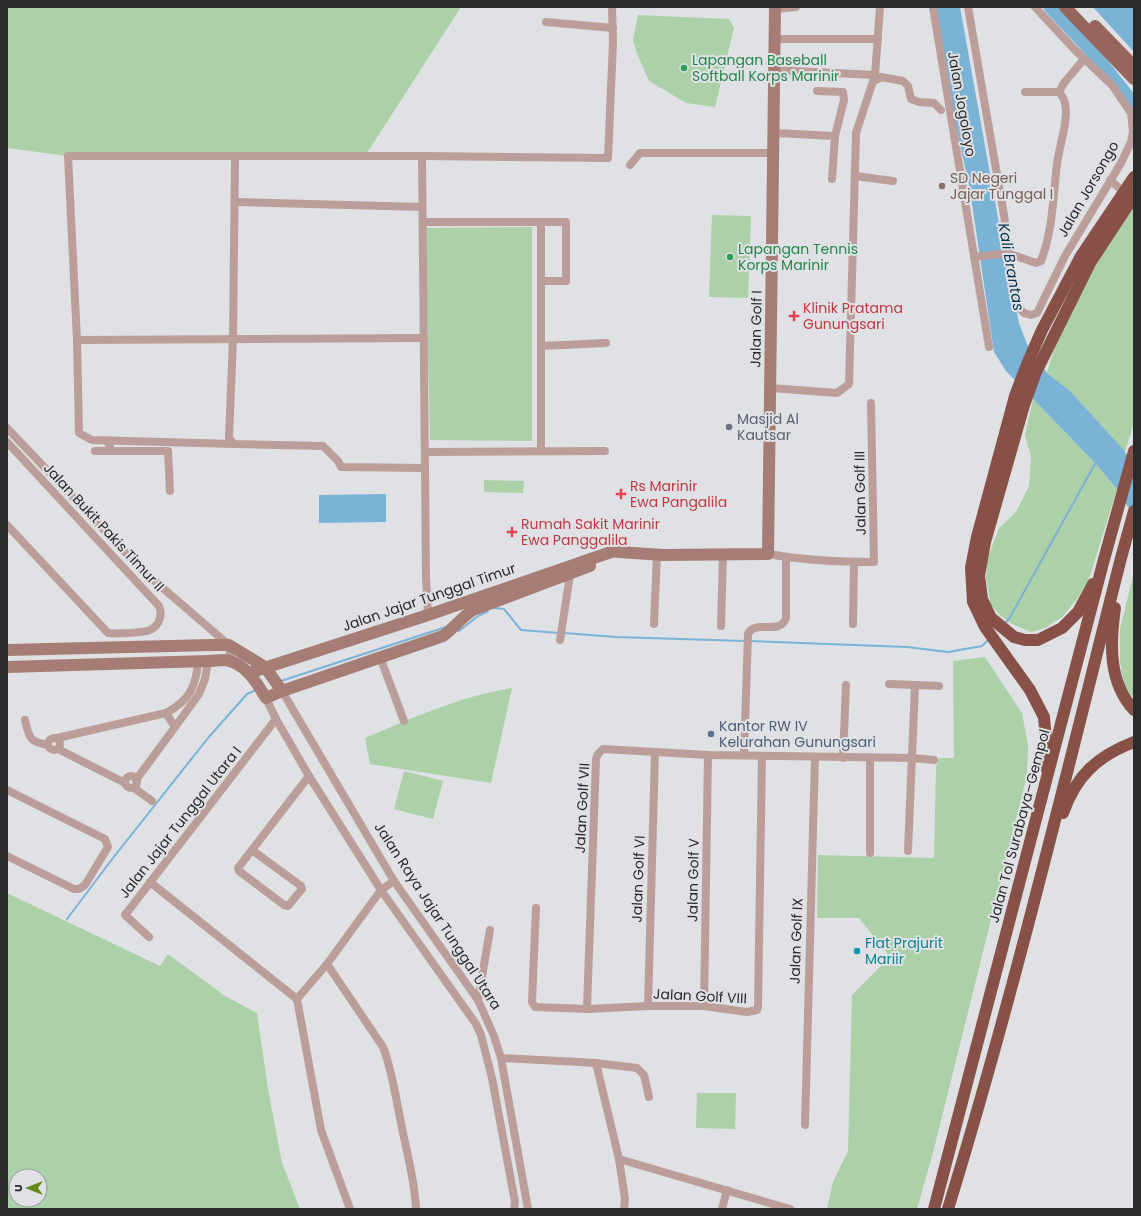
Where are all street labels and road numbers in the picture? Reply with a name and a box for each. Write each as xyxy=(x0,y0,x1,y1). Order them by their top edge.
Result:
street label: Jalan Jogoloyo xyxy=(943,50,981,158)
street label: Jalan Jorsongo xyxy=(1052,137,1124,241)
street label: Jalan Golf I xyxy=(745,290,767,368)
street label: Jalan Golf III xyxy=(849,451,871,535)
street label: Jalan Bukit Pakis Timur II xyxy=(39,458,169,596)
street label: Jalan Jajar Tunggal Timur xyxy=(340,558,518,636)
street label: Jalan Tol Surabaya–Gempol xyxy=(983,727,1055,925)
street label: Jalan Jajar Tunggal Utara I xyxy=(114,742,246,902)
street label: Jalan Golf VII xyxy=(570,762,594,854)
street label: Jalan Raya Jajar Tunggal Utara xyxy=(370,818,506,1014)
street label: Jalan Golf VI xyxy=(626,835,650,923)
street label: Jalan Golf V xyxy=(682,837,704,922)
street label: Jalan Golf IX xyxy=(785,897,808,984)
street label: Jalan Golf VIII xyxy=(653,984,747,1008)

